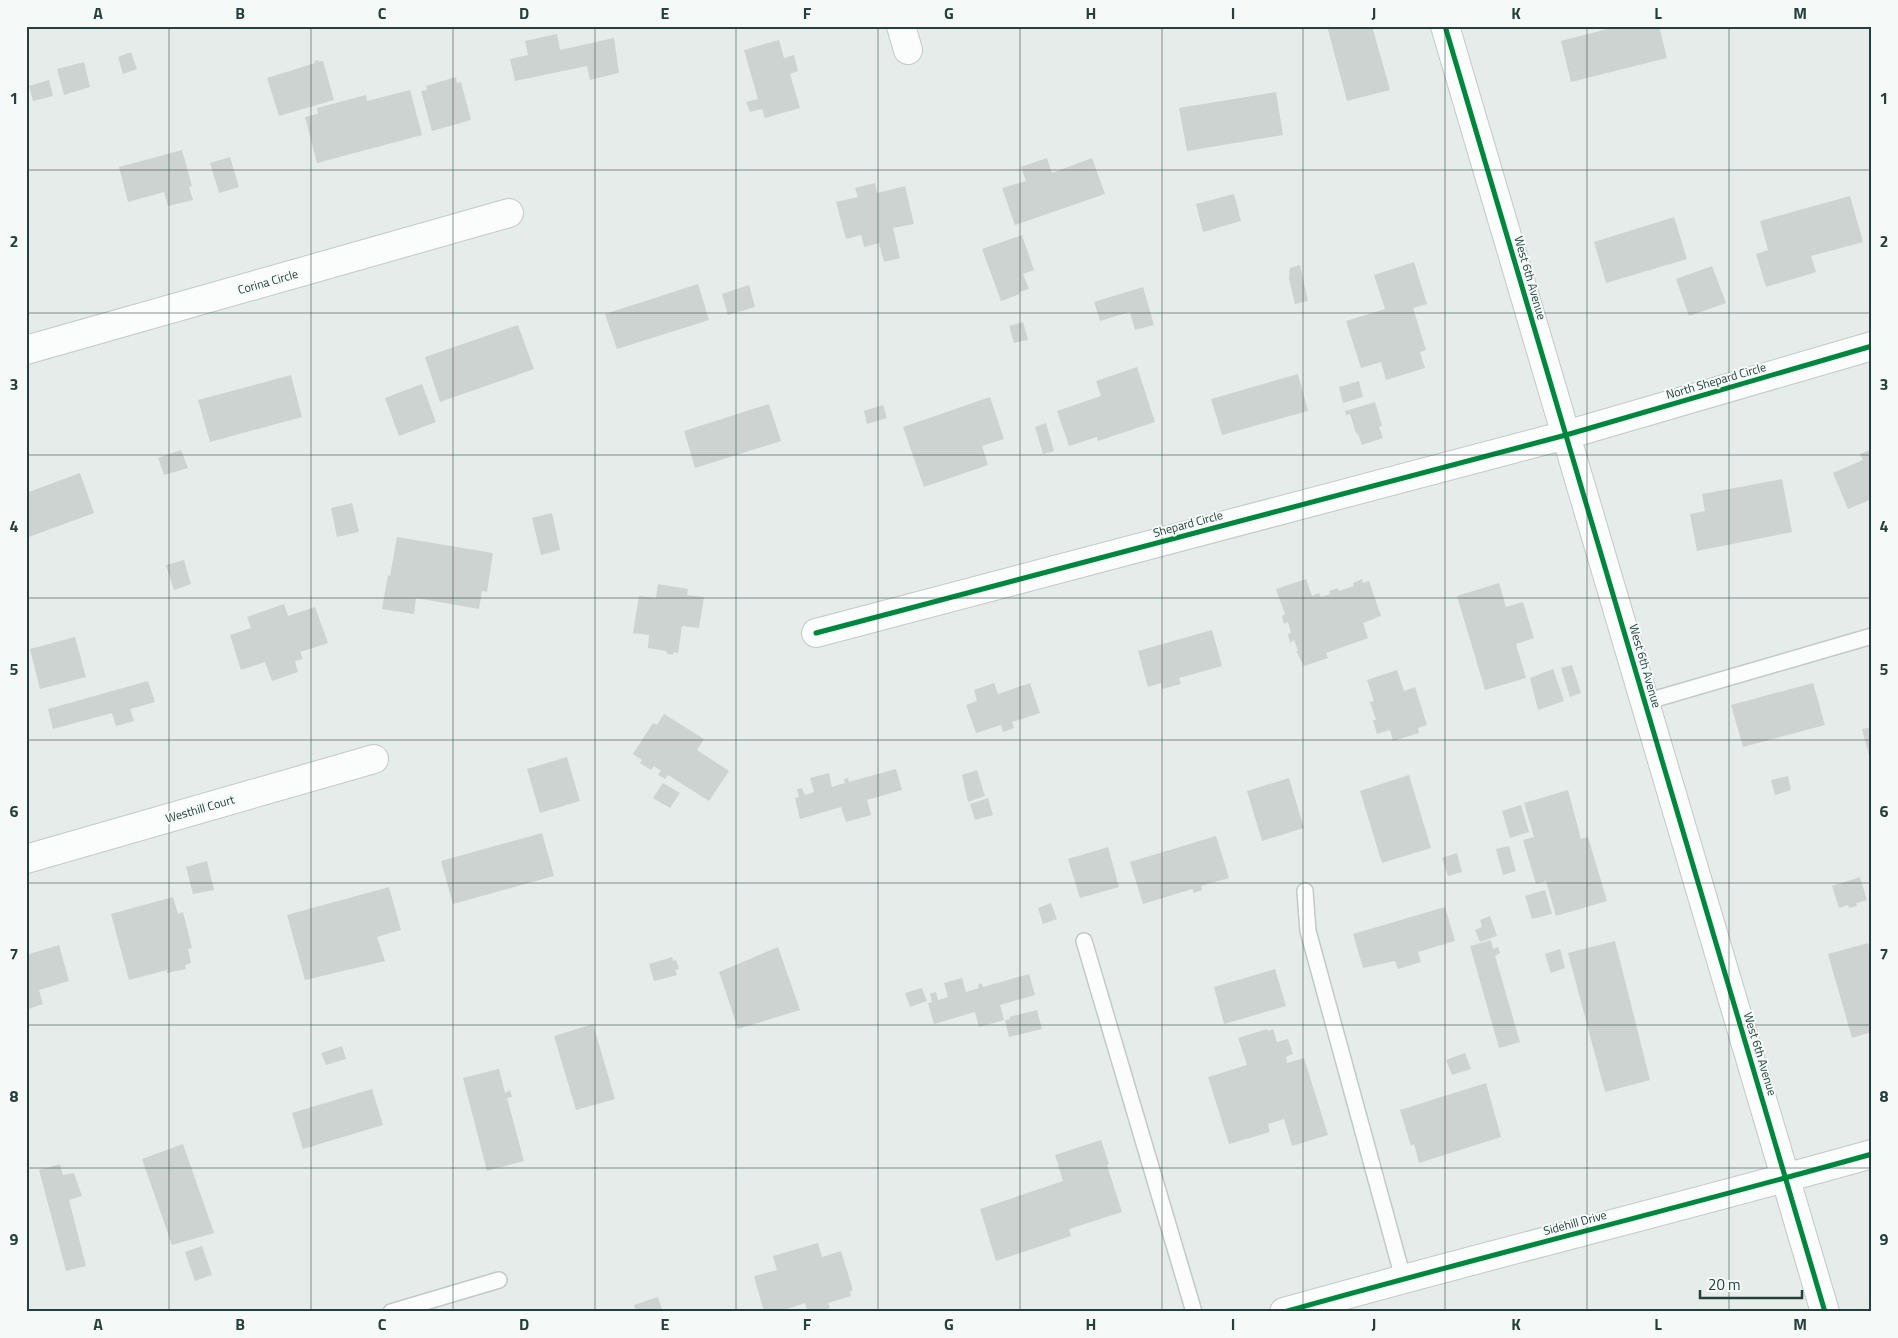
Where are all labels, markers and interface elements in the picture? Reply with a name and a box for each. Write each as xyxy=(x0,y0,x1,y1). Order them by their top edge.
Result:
text: A xyxy=(93,1,103,25)
text: B xyxy=(235,1,245,25)
text: C xyxy=(378,1,387,25)
text: D xyxy=(519,1,529,25)
text: E xyxy=(661,1,670,25)
text: F xyxy=(803,1,812,25)
text: G xyxy=(944,1,954,25)
text: H xyxy=(1086,1,1096,25)
text: I xyxy=(1231,1,1235,25)
text: J xyxy=(1372,1,1376,25)
text: K xyxy=(1511,1,1521,25)
text: L xyxy=(1654,1,1662,25)
text: M xyxy=(1793,1,1807,25)
text: 1 xyxy=(10,86,18,110)
text: 1 xyxy=(1880,86,1888,110)
text: 2 xyxy=(10,229,18,253)
text: 2 xyxy=(1880,229,1888,253)
street label: West 6th Avenue xyxy=(1509,234,1552,322)
street label: Corina Circle xyxy=(236,264,300,299)
street label: North Shepard Circle xyxy=(1664,357,1768,404)
text: 3 xyxy=(10,372,18,396)
text: 3 xyxy=(1880,372,1888,396)
street label: Shepard Circle xyxy=(1151,505,1225,542)
text: 4 xyxy=(10,514,19,538)
text: 4 xyxy=(1880,514,1889,538)
street label: West 6th Avenue xyxy=(1624,622,1667,710)
text: 5 xyxy=(10,657,19,681)
text: 5 xyxy=(1880,657,1889,681)
street label: Westhill Court xyxy=(163,789,237,827)
text: 6 xyxy=(10,799,19,823)
text: 6 xyxy=(1880,799,1889,823)
text: 7 xyxy=(10,942,18,966)
text: 7 xyxy=(1880,942,1888,966)
street label: West 6th Avenue xyxy=(1739,1010,1782,1098)
text: 8 xyxy=(10,1084,19,1108)
text: 8 xyxy=(1880,1084,1889,1108)
street label: Sidehill Drive xyxy=(1541,1205,1609,1240)
text: 9 xyxy=(10,1227,19,1251)
text: 9 xyxy=(1880,1227,1889,1251)
scale bar xyxy=(1700,1268,1803,1300)
text: 20 m xyxy=(1708,1273,1741,1296)
text: A xyxy=(93,1312,103,1336)
text: B xyxy=(235,1312,245,1336)
text: C xyxy=(378,1312,387,1336)
text: D xyxy=(519,1312,529,1336)
text: E xyxy=(661,1312,670,1336)
text: F xyxy=(803,1312,812,1336)
text: G xyxy=(944,1312,954,1336)
text: H xyxy=(1086,1312,1096,1336)
text: I xyxy=(1231,1312,1235,1336)
text: J xyxy=(1372,1312,1376,1336)
text: K xyxy=(1511,1312,1521,1336)
text: L xyxy=(1654,1312,1662,1336)
text: M xyxy=(1793,1312,1807,1336)

